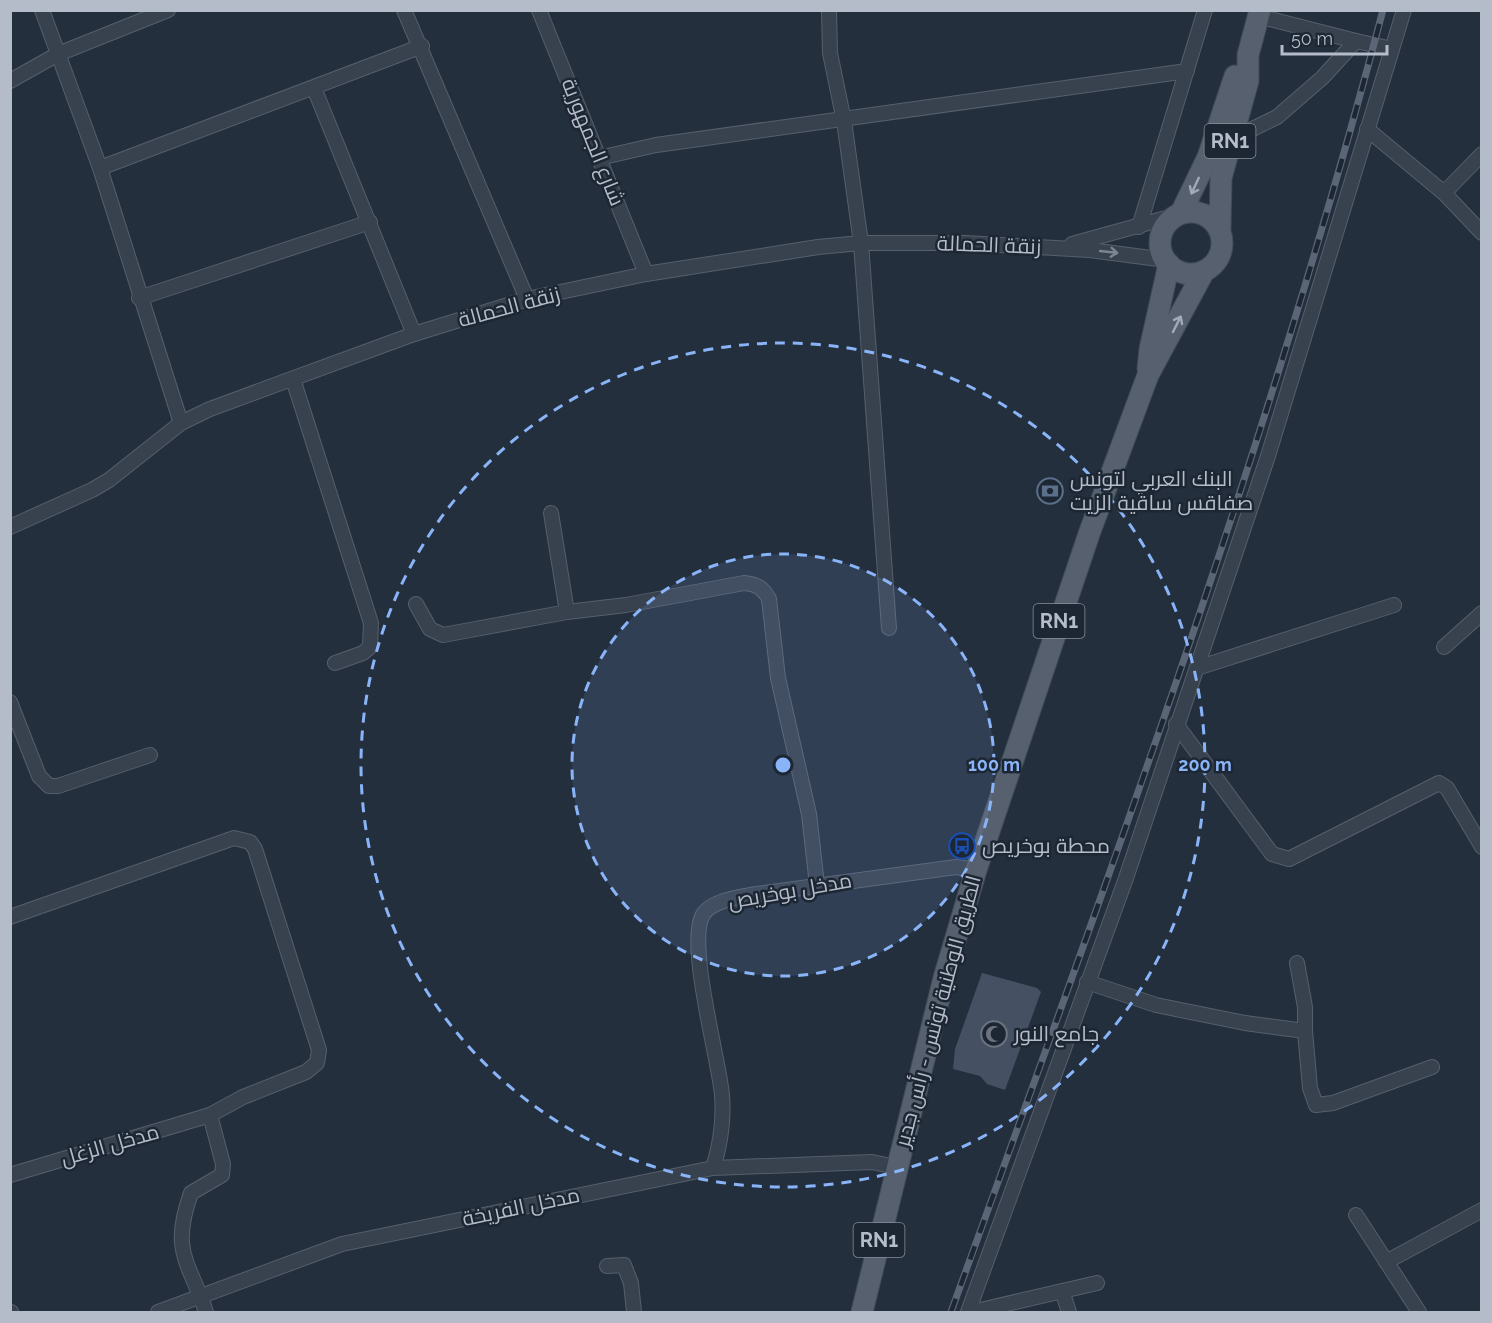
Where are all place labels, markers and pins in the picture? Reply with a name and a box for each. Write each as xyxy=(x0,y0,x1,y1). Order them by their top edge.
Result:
place label: البنك العربي لتونس صفاقس ساقية الزيت xyxy=(1070,466,1253,516)
bank icon: البنك العربي لتونس صفاقس ساقية الزيت xyxy=(1035,476,1065,506)
centre of rings xyxy=(773,755,793,775)
bus stop icon: محطة بوخريص xyxy=(947,831,977,861)
place label: محطة بوخريص xyxy=(982,833,1110,859)
mosque icon: جامع النور xyxy=(979,1019,1009,1049)
place label: جامع النور xyxy=(1013,1021,1099,1048)

